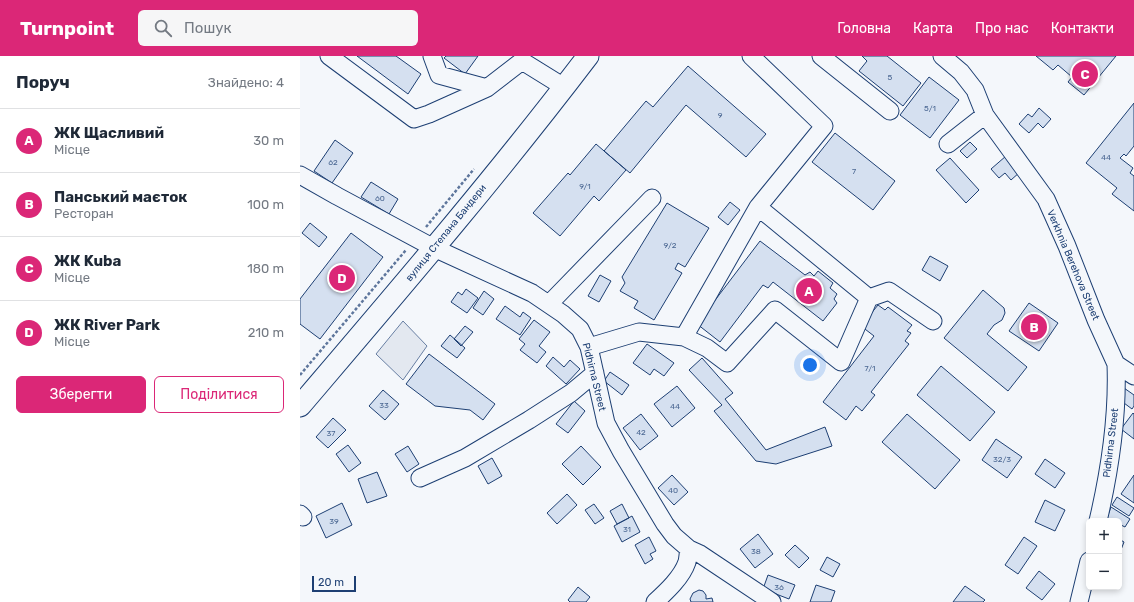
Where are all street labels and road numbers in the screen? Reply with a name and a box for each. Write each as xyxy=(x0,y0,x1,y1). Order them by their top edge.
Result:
street label: вулиця Степана Бандери xyxy=(403,182,489,284)
street label: Verkhnia Berehova Street xyxy=(1044,208,1102,322)
street label: Pidhirna Street xyxy=(580,342,608,413)
street label: Pidhirna Street xyxy=(1101,407,1121,478)

